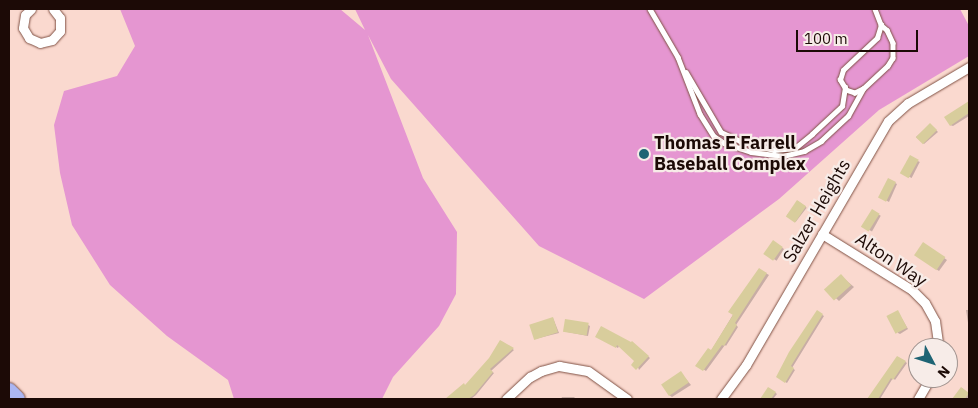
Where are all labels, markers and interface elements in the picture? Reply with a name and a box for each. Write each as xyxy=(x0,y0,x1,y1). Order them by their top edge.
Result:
scale bar xyxy=(798,20,920,52)
text: 100 m xyxy=(804,29,848,48)
place label: Thomas E Farrell Baseball Complex xyxy=(654,133,806,176)
marker: Thomas E Farrell Baseball Complex xyxy=(638,148,650,160)
street label: Salzer Heights xyxy=(779,155,855,267)
street label: Alton Way xyxy=(851,228,931,292)
north arrow xyxy=(908,338,958,388)
text: N xyxy=(934,362,954,382)

